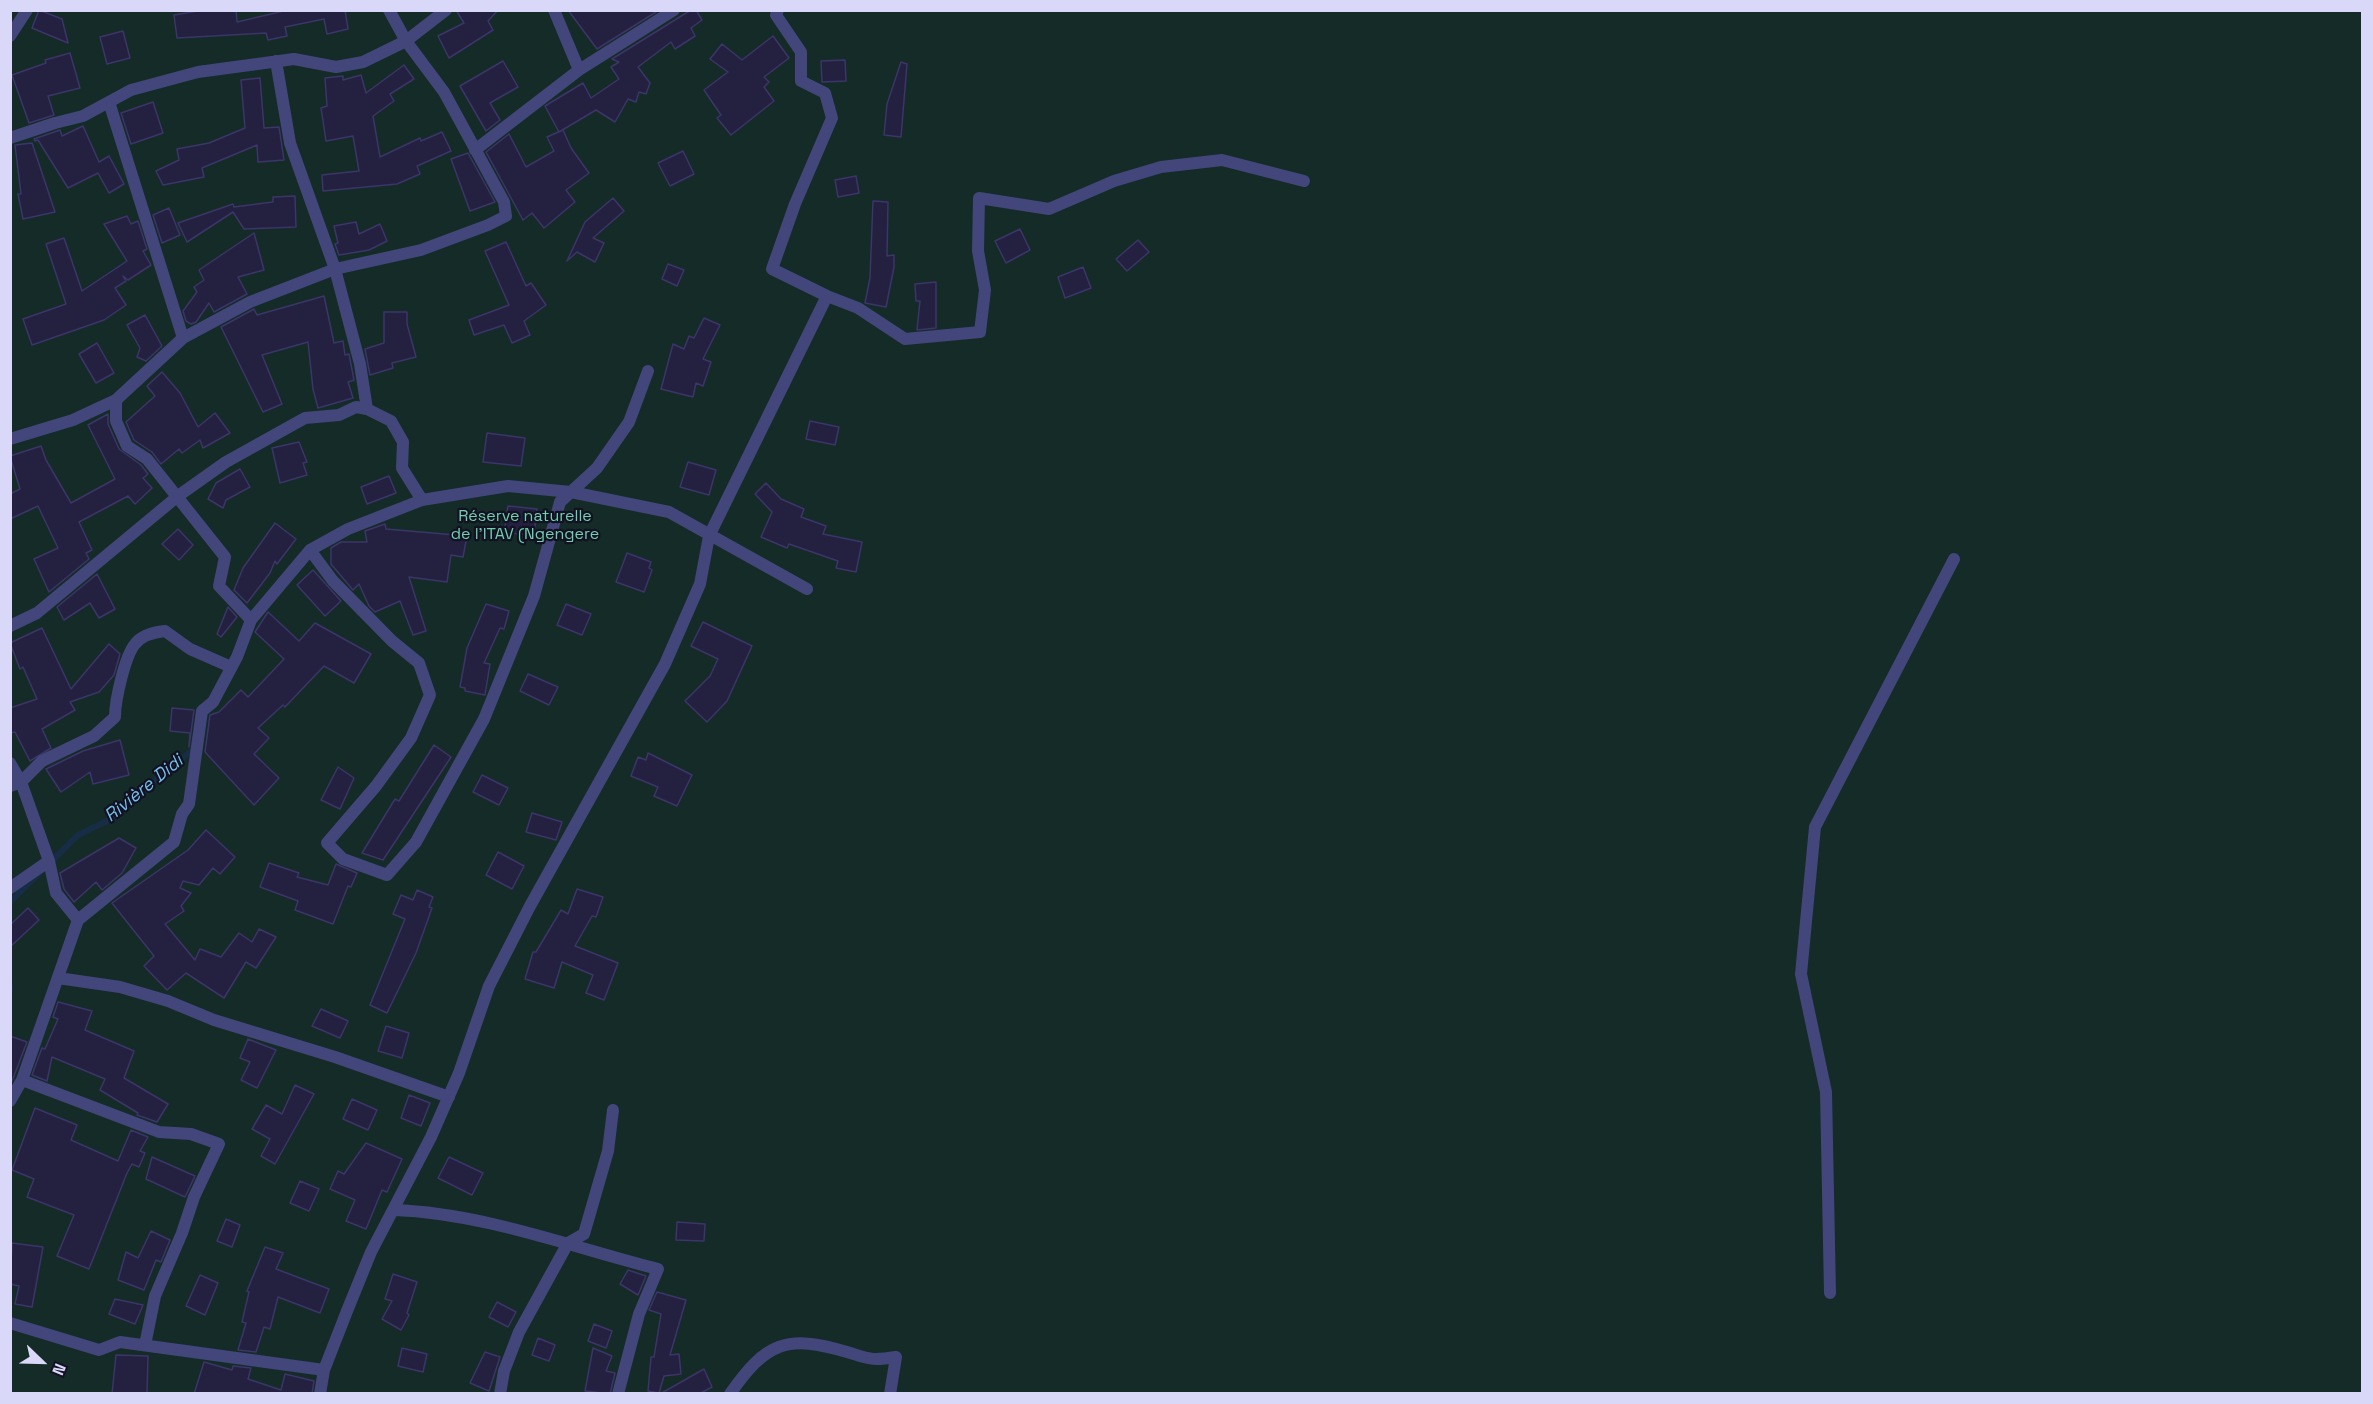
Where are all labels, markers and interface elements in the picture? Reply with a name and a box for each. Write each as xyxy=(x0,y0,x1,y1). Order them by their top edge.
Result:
park label: Réserve naturelle de l'ITAV (Ngengere xyxy=(451,507,599,545)
water label: Rivière Didi xyxy=(100,751,188,827)
north arrow xyxy=(12,1332,72,1392)
text: N xyxy=(47,1360,71,1378)

